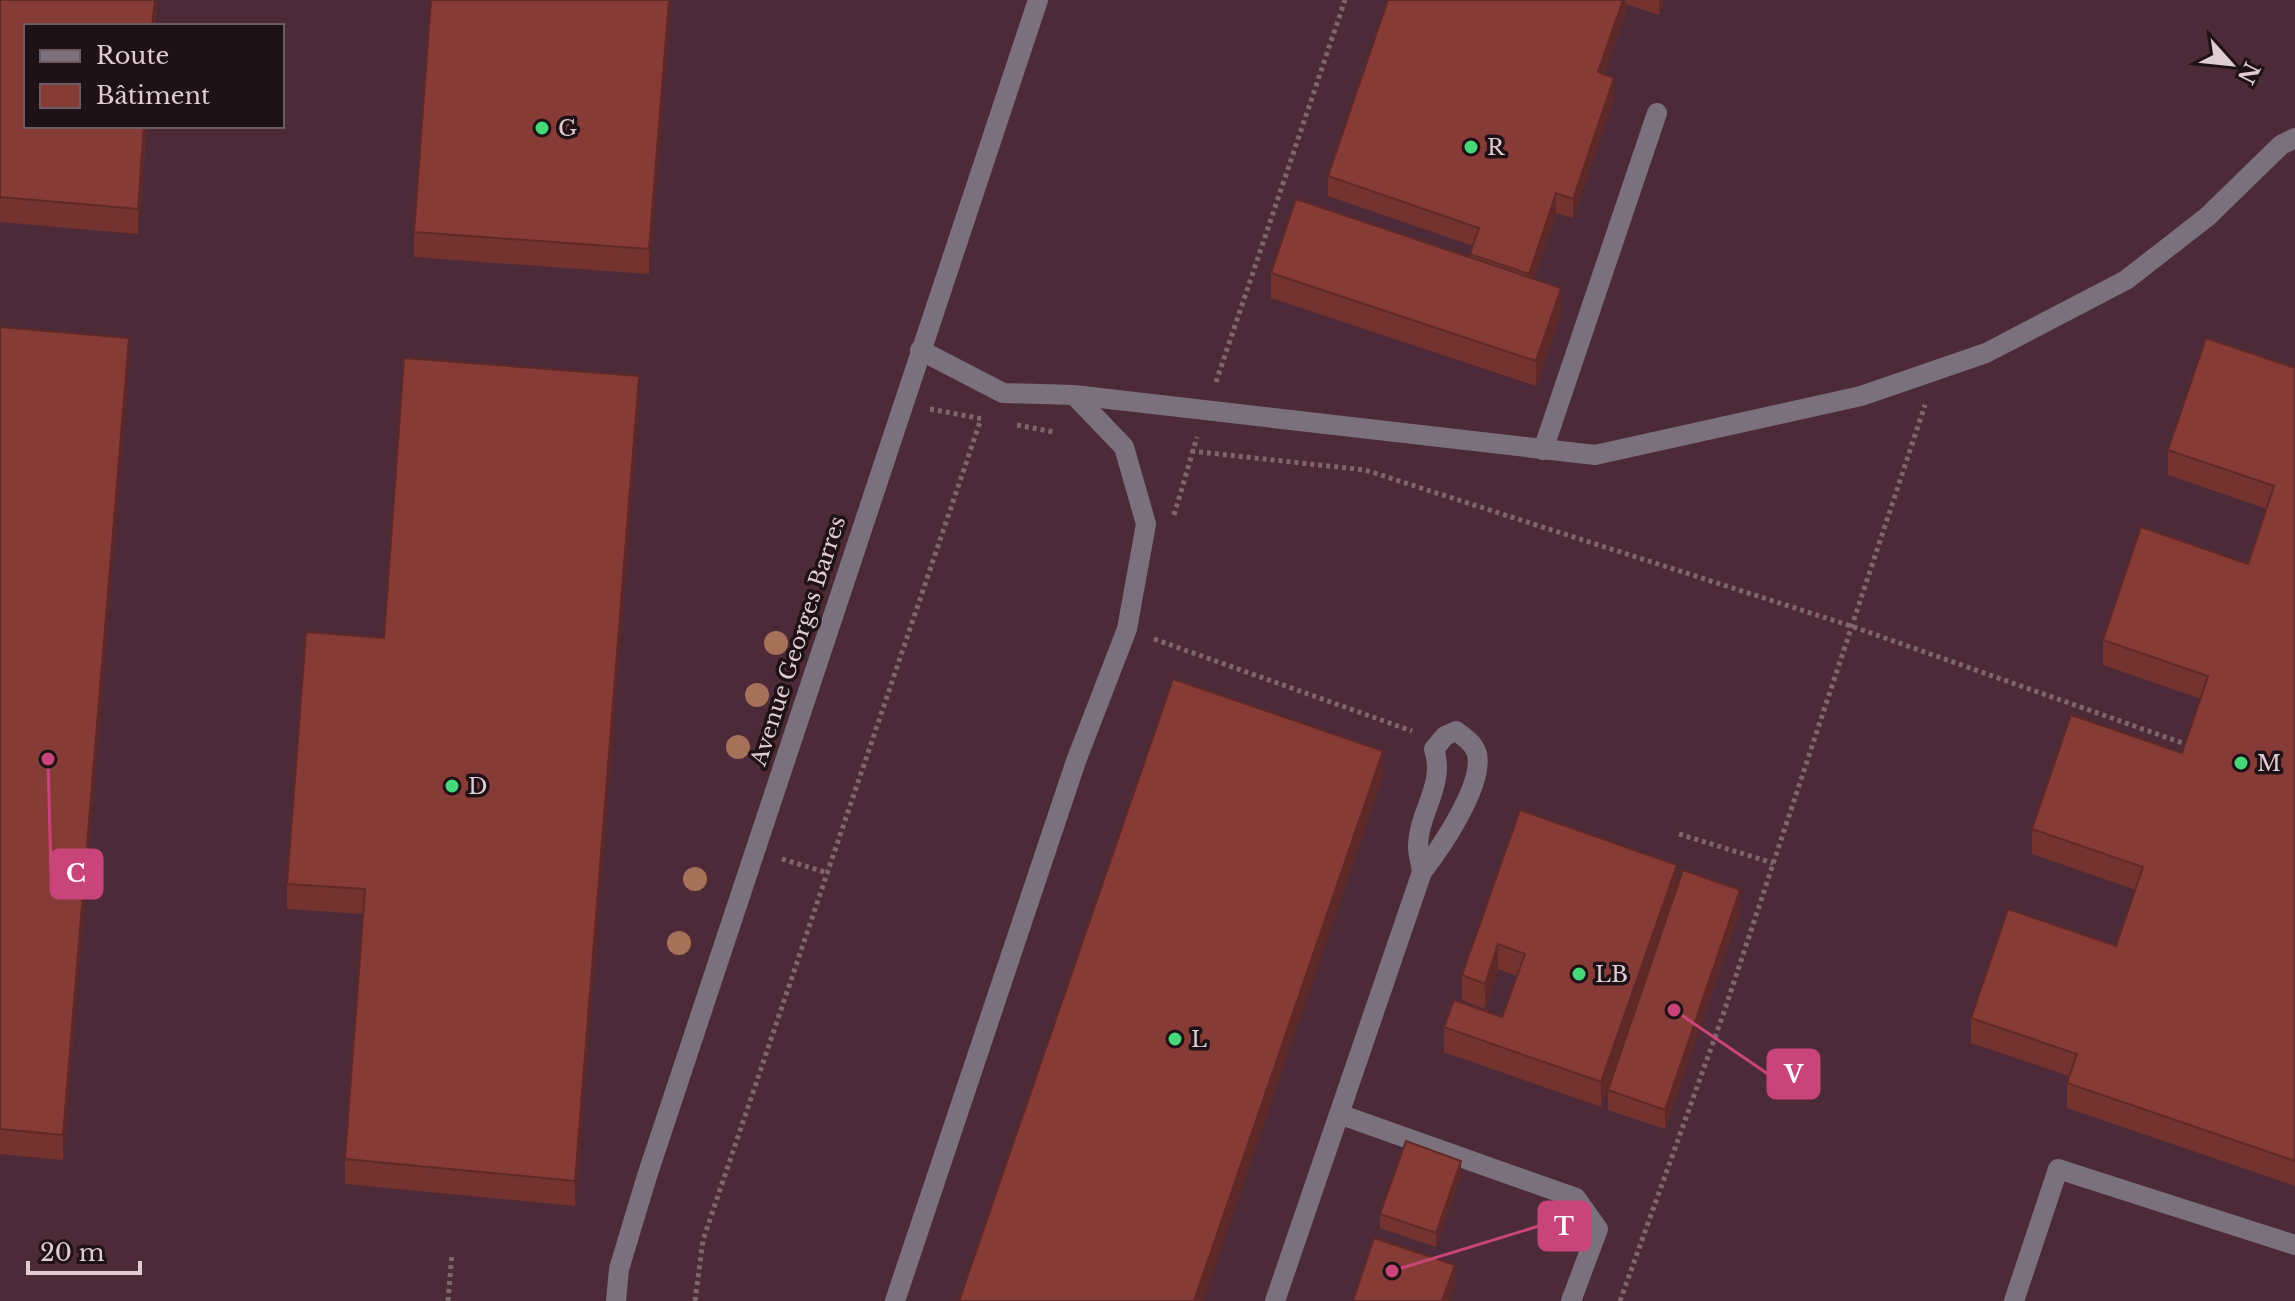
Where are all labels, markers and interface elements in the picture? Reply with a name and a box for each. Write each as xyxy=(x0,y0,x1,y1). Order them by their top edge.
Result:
legend xyxy=(24,24,284,128)
north arrow xyxy=(2191,24,2271,104)
text: Route xyxy=(96,41,169,70)
text: N xyxy=(2232,58,2265,88)
text: Bâtiment xyxy=(96,81,210,110)
place label: G xyxy=(558,115,577,142)
marker: G xyxy=(533,119,551,137)
place label: R xyxy=(1487,134,1505,161)
marker: R xyxy=(1462,138,1480,156)
street label: Avenue Georges Barres xyxy=(745,513,851,770)
place label: M xyxy=(2257,750,2281,777)
marker: M xyxy=(2232,754,2250,772)
place label: D xyxy=(468,773,487,800)
marker: D xyxy=(443,777,461,795)
callout: C xyxy=(51,850,102,898)
text: C xyxy=(66,859,86,888)
place label: LB xyxy=(1595,961,1628,988)
marker: LB xyxy=(1570,965,1588,983)
place label: L xyxy=(1191,1026,1207,1053)
marker: L xyxy=(1166,1030,1184,1048)
callout: V xyxy=(1768,1050,1819,1098)
text: V xyxy=(1783,1060,1804,1089)
callout: T xyxy=(1539,1202,1590,1250)
text: T xyxy=(1554,1212,1574,1241)
scale bar xyxy=(28,1225,140,1275)
text: 20 m xyxy=(40,1238,105,1267)

